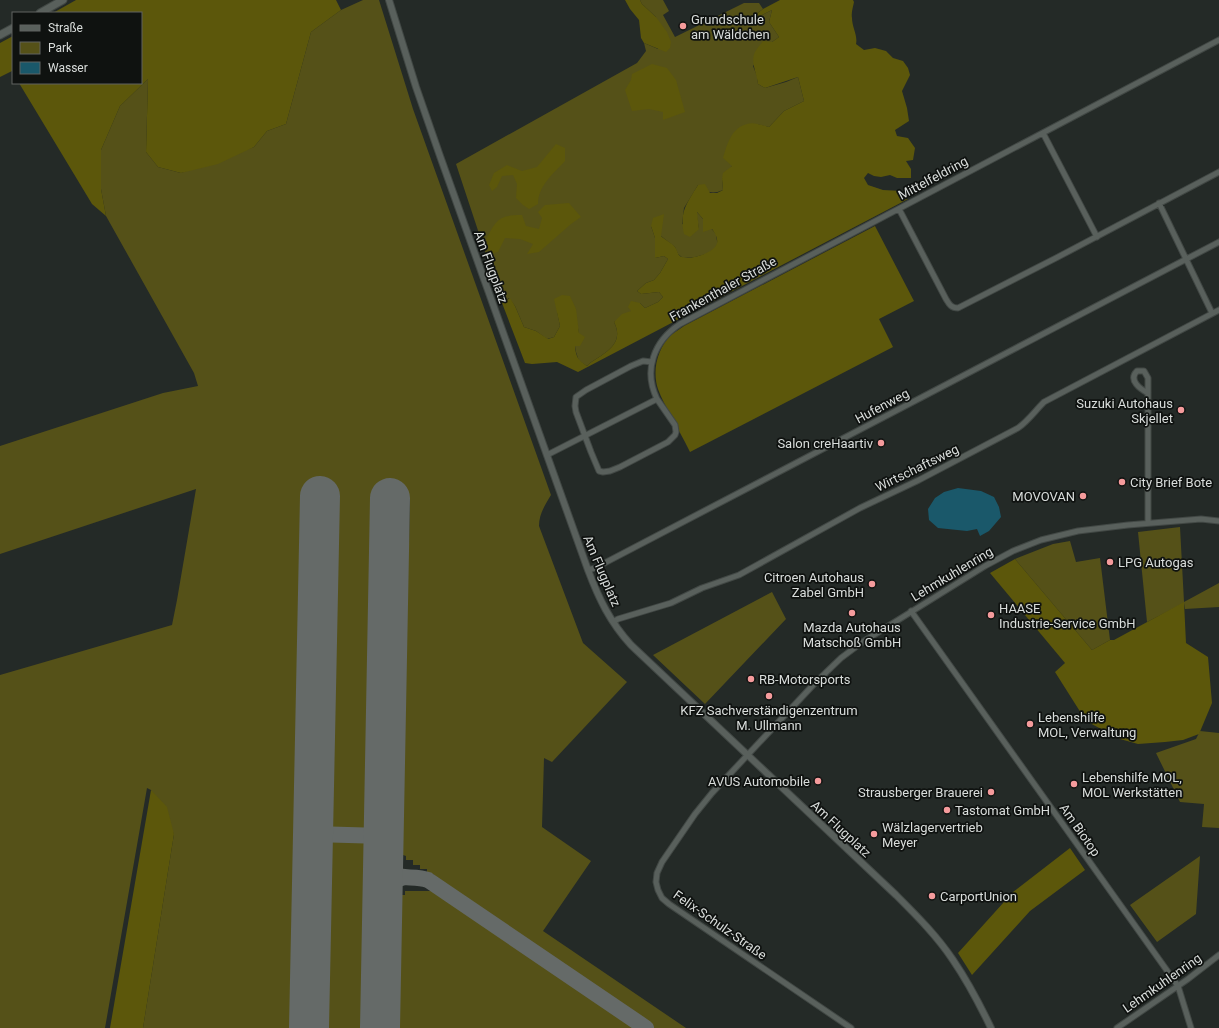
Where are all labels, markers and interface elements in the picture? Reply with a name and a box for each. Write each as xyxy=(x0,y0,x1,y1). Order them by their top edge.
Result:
legend xyxy=(12,12,142,84)
place label: Grundschule am Wäldchen xyxy=(691,12,770,42)
text: Straße xyxy=(48,21,83,35)
marker: Grundschule am Wäldchen xyxy=(678,21,688,31)
text: Park xyxy=(48,41,73,55)
text: Wasser xyxy=(48,61,88,75)
street label: Mittelfeldring xyxy=(896,153,970,203)
street label: Am Flugplatz xyxy=(471,229,511,306)
street label: Frankenthaler Straße xyxy=(667,253,779,325)
street label: Hufenweg xyxy=(853,386,911,426)
place label: Suzuki Autohaus Skjellet xyxy=(1076,396,1173,426)
marker: Suzuki Autohaus Skjellet xyxy=(1176,405,1186,415)
place label: Salon creHaartiv xyxy=(777,436,874,451)
marker: Salon creHaartiv xyxy=(876,438,886,448)
street label: Wirtschaftsweg xyxy=(873,441,961,495)
place label: City Brief Bote xyxy=(1130,475,1212,490)
marker: City Brief Bote xyxy=(1117,477,1127,487)
place label: MOVOVAN xyxy=(1012,489,1075,504)
marker: MOVOVAN xyxy=(1078,491,1088,501)
street label: Am Flugplatz xyxy=(580,533,624,609)
street label: Lehmkuhlenring xyxy=(908,544,996,604)
place label: LPG Autogas xyxy=(1118,555,1194,570)
marker: LPG Autogas xyxy=(1105,557,1115,567)
place label: Citroen Autohaus Zabel GmbH xyxy=(764,570,864,600)
marker: Citroen Autohaus Zabel GmbH xyxy=(867,579,877,589)
place label: HAASE Industrie-Service GmbH xyxy=(999,601,1136,631)
marker: Mazda Autohaus Matschoß GmbH xyxy=(847,608,857,618)
marker: HAASE Industrie-Service GmbH xyxy=(986,610,996,620)
place label: Mazda Autohaus Matschoß GmbH xyxy=(803,620,901,650)
place label: RB-Motorsports xyxy=(759,672,851,687)
marker: RB-Motorsports xyxy=(746,674,756,684)
marker: KFZ Sachverständigenzentrum M. Ullmann xyxy=(764,691,774,701)
place label: KFZ Sachverständigenzentrum M. Ullmann xyxy=(680,703,858,733)
place label: Lebenshilfe MOL, Verwaltung xyxy=(1038,710,1136,740)
marker: Lebenshilfe MOL, Verwaltung xyxy=(1025,719,1035,729)
place label: Lebenshilfe MOL, MOL Werkstätten xyxy=(1082,770,1182,800)
place label: AVUS Automobile xyxy=(708,774,810,789)
marker: AVUS Automobile xyxy=(813,776,823,786)
marker: Lebenshilfe MOL, MOL Werkstätten xyxy=(1069,779,1079,789)
place label: Strausberger Brauerei xyxy=(858,785,983,800)
marker: Strausberger Brauerei xyxy=(986,787,996,797)
street label: Am Flugplatz xyxy=(808,798,874,861)
street label: Am Biotop xyxy=(1056,801,1104,859)
place label: Tastomat GmbH xyxy=(955,803,1050,818)
marker: Tastomat GmbH xyxy=(942,805,952,815)
place label: Wälzlagervertrieb Meyer xyxy=(882,820,983,850)
marker: Wälzlagervertrieb Meyer xyxy=(869,829,879,839)
street label: Felix-Schulz-Straße xyxy=(671,887,770,963)
place label: CarportUnion xyxy=(940,889,1017,904)
marker: CarportUnion xyxy=(927,891,937,901)
street label: Lehmkuhlenring xyxy=(1120,950,1204,1016)

